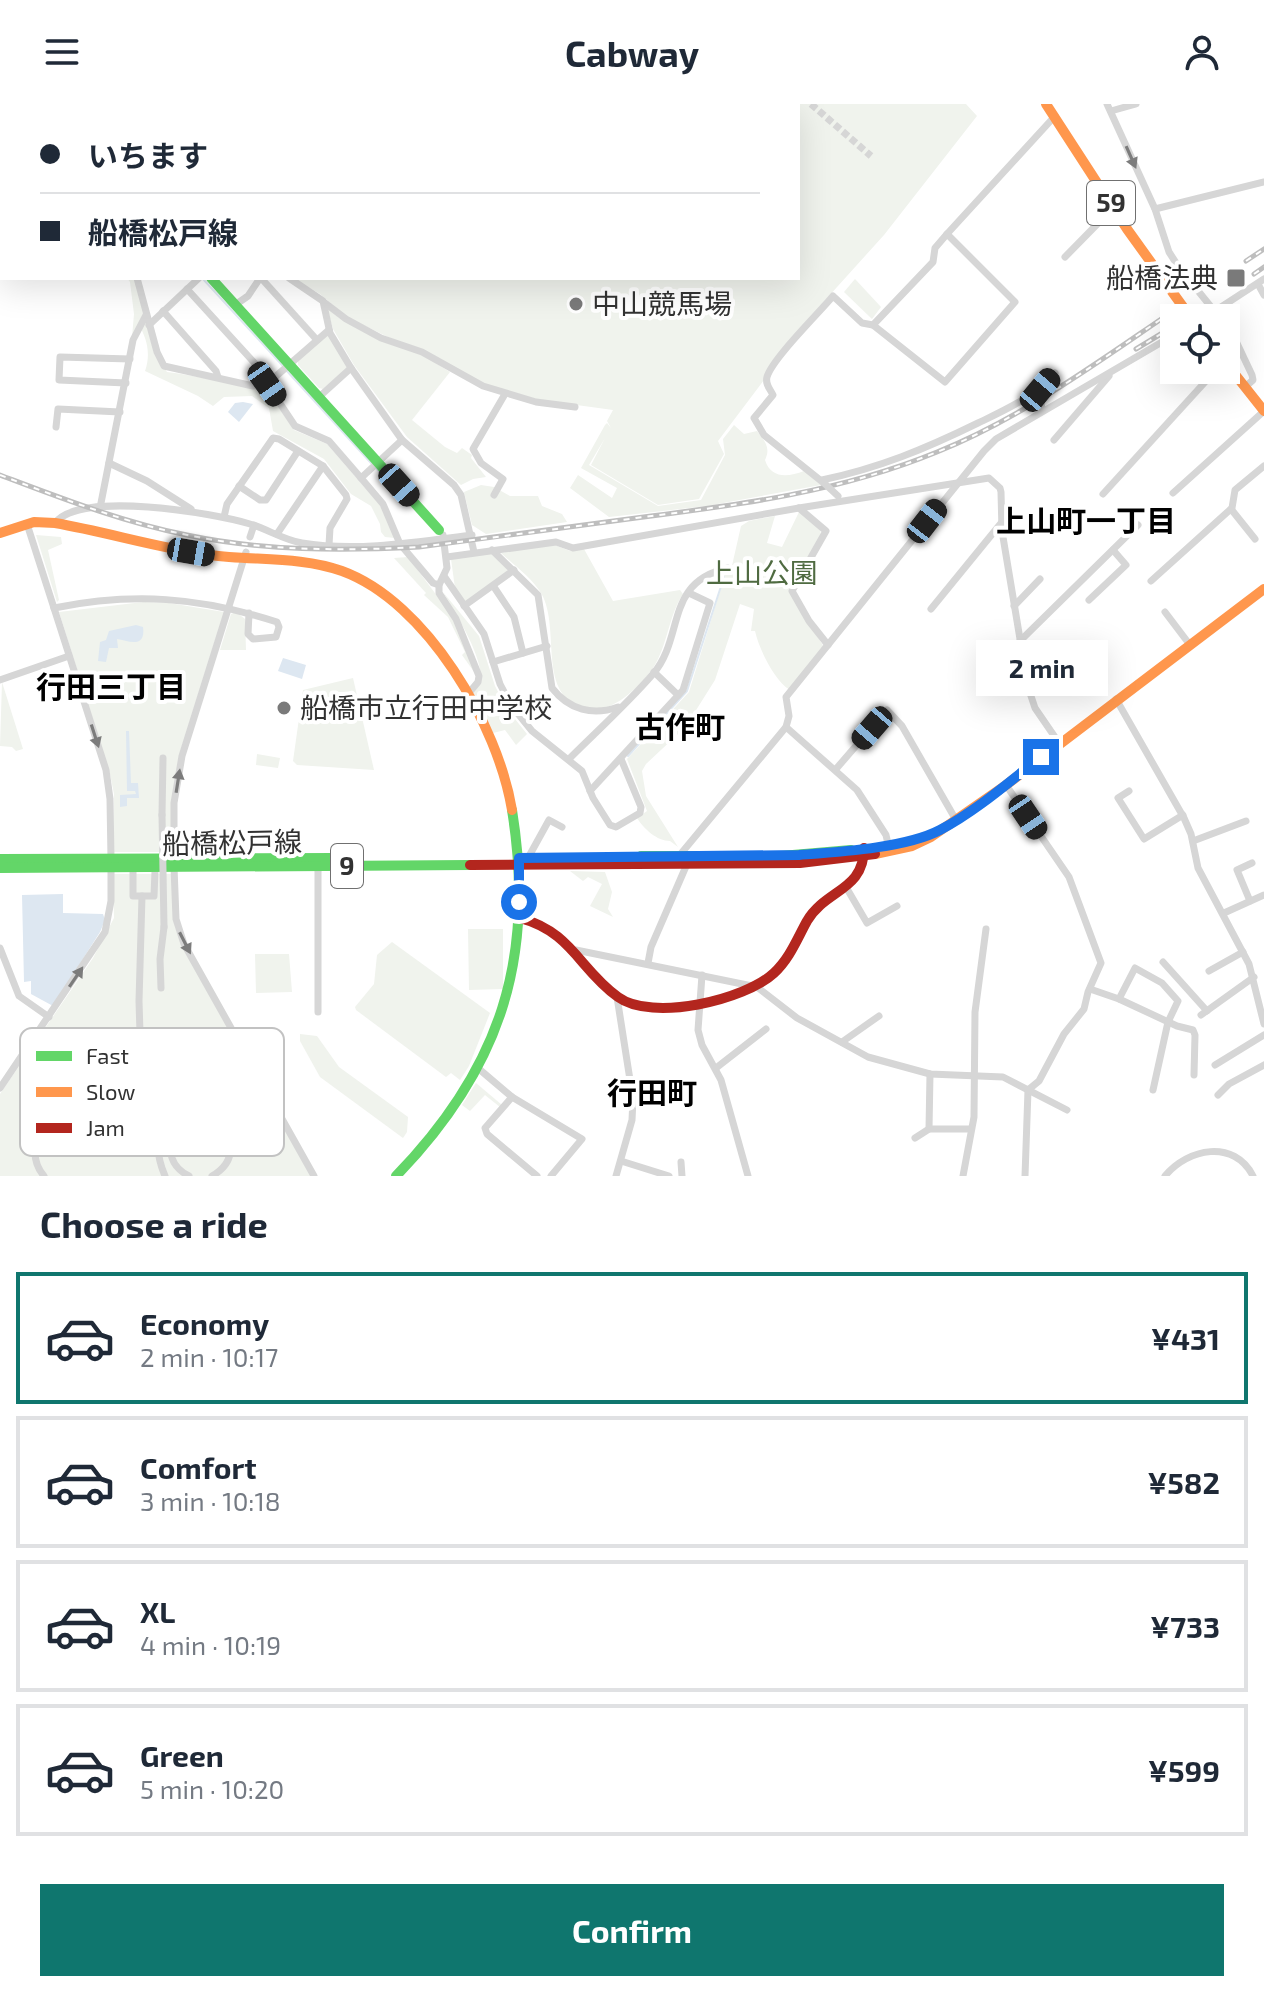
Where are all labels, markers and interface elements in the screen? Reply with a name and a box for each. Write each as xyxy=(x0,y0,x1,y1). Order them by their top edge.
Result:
icon: menu xyxy=(40,30,84,74)
icon: person xyxy=(1180,30,1224,74)
text: Cabway xyxy=(565,31,699,74)
text: いちます xyxy=(88,137,208,173)
one-way arrow xyxy=(1124,145,1137,169)
road number: 59 xyxy=(1087,181,1135,225)
text: 船橋松戸線 xyxy=(88,214,238,250)
place label: 船橋法典 xyxy=(1106,260,1218,294)
marker: 船橋法典 xyxy=(1225,267,1247,289)
place label: 中山競馬場 xyxy=(592,286,732,320)
marker: 中山競馬場 xyxy=(567,295,585,313)
map controls xyxy=(1160,304,1240,384)
button: locate xyxy=(1160,304,1240,384)
car xyxy=(243,357,291,411)
car xyxy=(1015,364,1065,416)
car xyxy=(374,459,424,511)
car xyxy=(903,495,951,547)
district label: 上山町一丁目 xyxy=(996,502,1176,538)
car xyxy=(165,536,217,568)
park label: 上山公園 xyxy=(706,555,818,589)
callout: 2 min xyxy=(975,641,1107,697)
text: 2 min xyxy=(1009,652,1075,683)
district label: 行田三丁目 xyxy=(36,668,186,704)
place label: 船橋市立行田中学校 xyxy=(300,690,552,724)
marker: 船橋市立行田中学校 xyxy=(275,699,293,717)
car xyxy=(847,702,897,754)
district label: 古作町 xyxy=(635,708,725,744)
one-way arrow xyxy=(89,724,101,748)
route end xyxy=(1023,739,1059,775)
one-way arrow xyxy=(172,768,184,793)
car xyxy=(1005,790,1051,844)
street label: 船橋松戸線 xyxy=(162,824,302,860)
road number: 9 xyxy=(331,844,363,888)
route start xyxy=(501,884,537,920)
one-way arrow xyxy=(178,932,192,955)
one-way arrow xyxy=(68,967,83,988)
legend xyxy=(20,1028,284,1156)
text: Fast xyxy=(86,1042,129,1068)
district label: 行田町 xyxy=(607,1074,697,1110)
text: Slow xyxy=(86,1078,135,1104)
text: Jam xyxy=(86,1114,125,1140)
text: Choose a ride xyxy=(40,1202,268,1245)
icon: car xyxy=(44,1302,116,1374)
text: Economy xyxy=(140,1305,269,1341)
text: ¥431 xyxy=(1151,1320,1220,1356)
text: 2 min · 10:17 xyxy=(140,1341,278,1372)
icon: car xyxy=(44,1446,116,1518)
text: Comfort xyxy=(140,1449,257,1485)
text: ¥582 xyxy=(1147,1464,1220,1500)
text: 3 min · 10:18 xyxy=(140,1485,281,1516)
icon: car xyxy=(44,1590,116,1662)
text: XL xyxy=(140,1593,175,1629)
text: ¥733 xyxy=(1150,1608,1220,1644)
text: 4 min · 10:19 xyxy=(140,1629,281,1660)
icon: car xyxy=(44,1734,116,1806)
text: Green xyxy=(140,1737,224,1773)
text: ¥599 xyxy=(1148,1752,1220,1788)
text: 5 min · 10:20 xyxy=(140,1773,284,1804)
button: Confirm xyxy=(40,1884,1224,1976)

